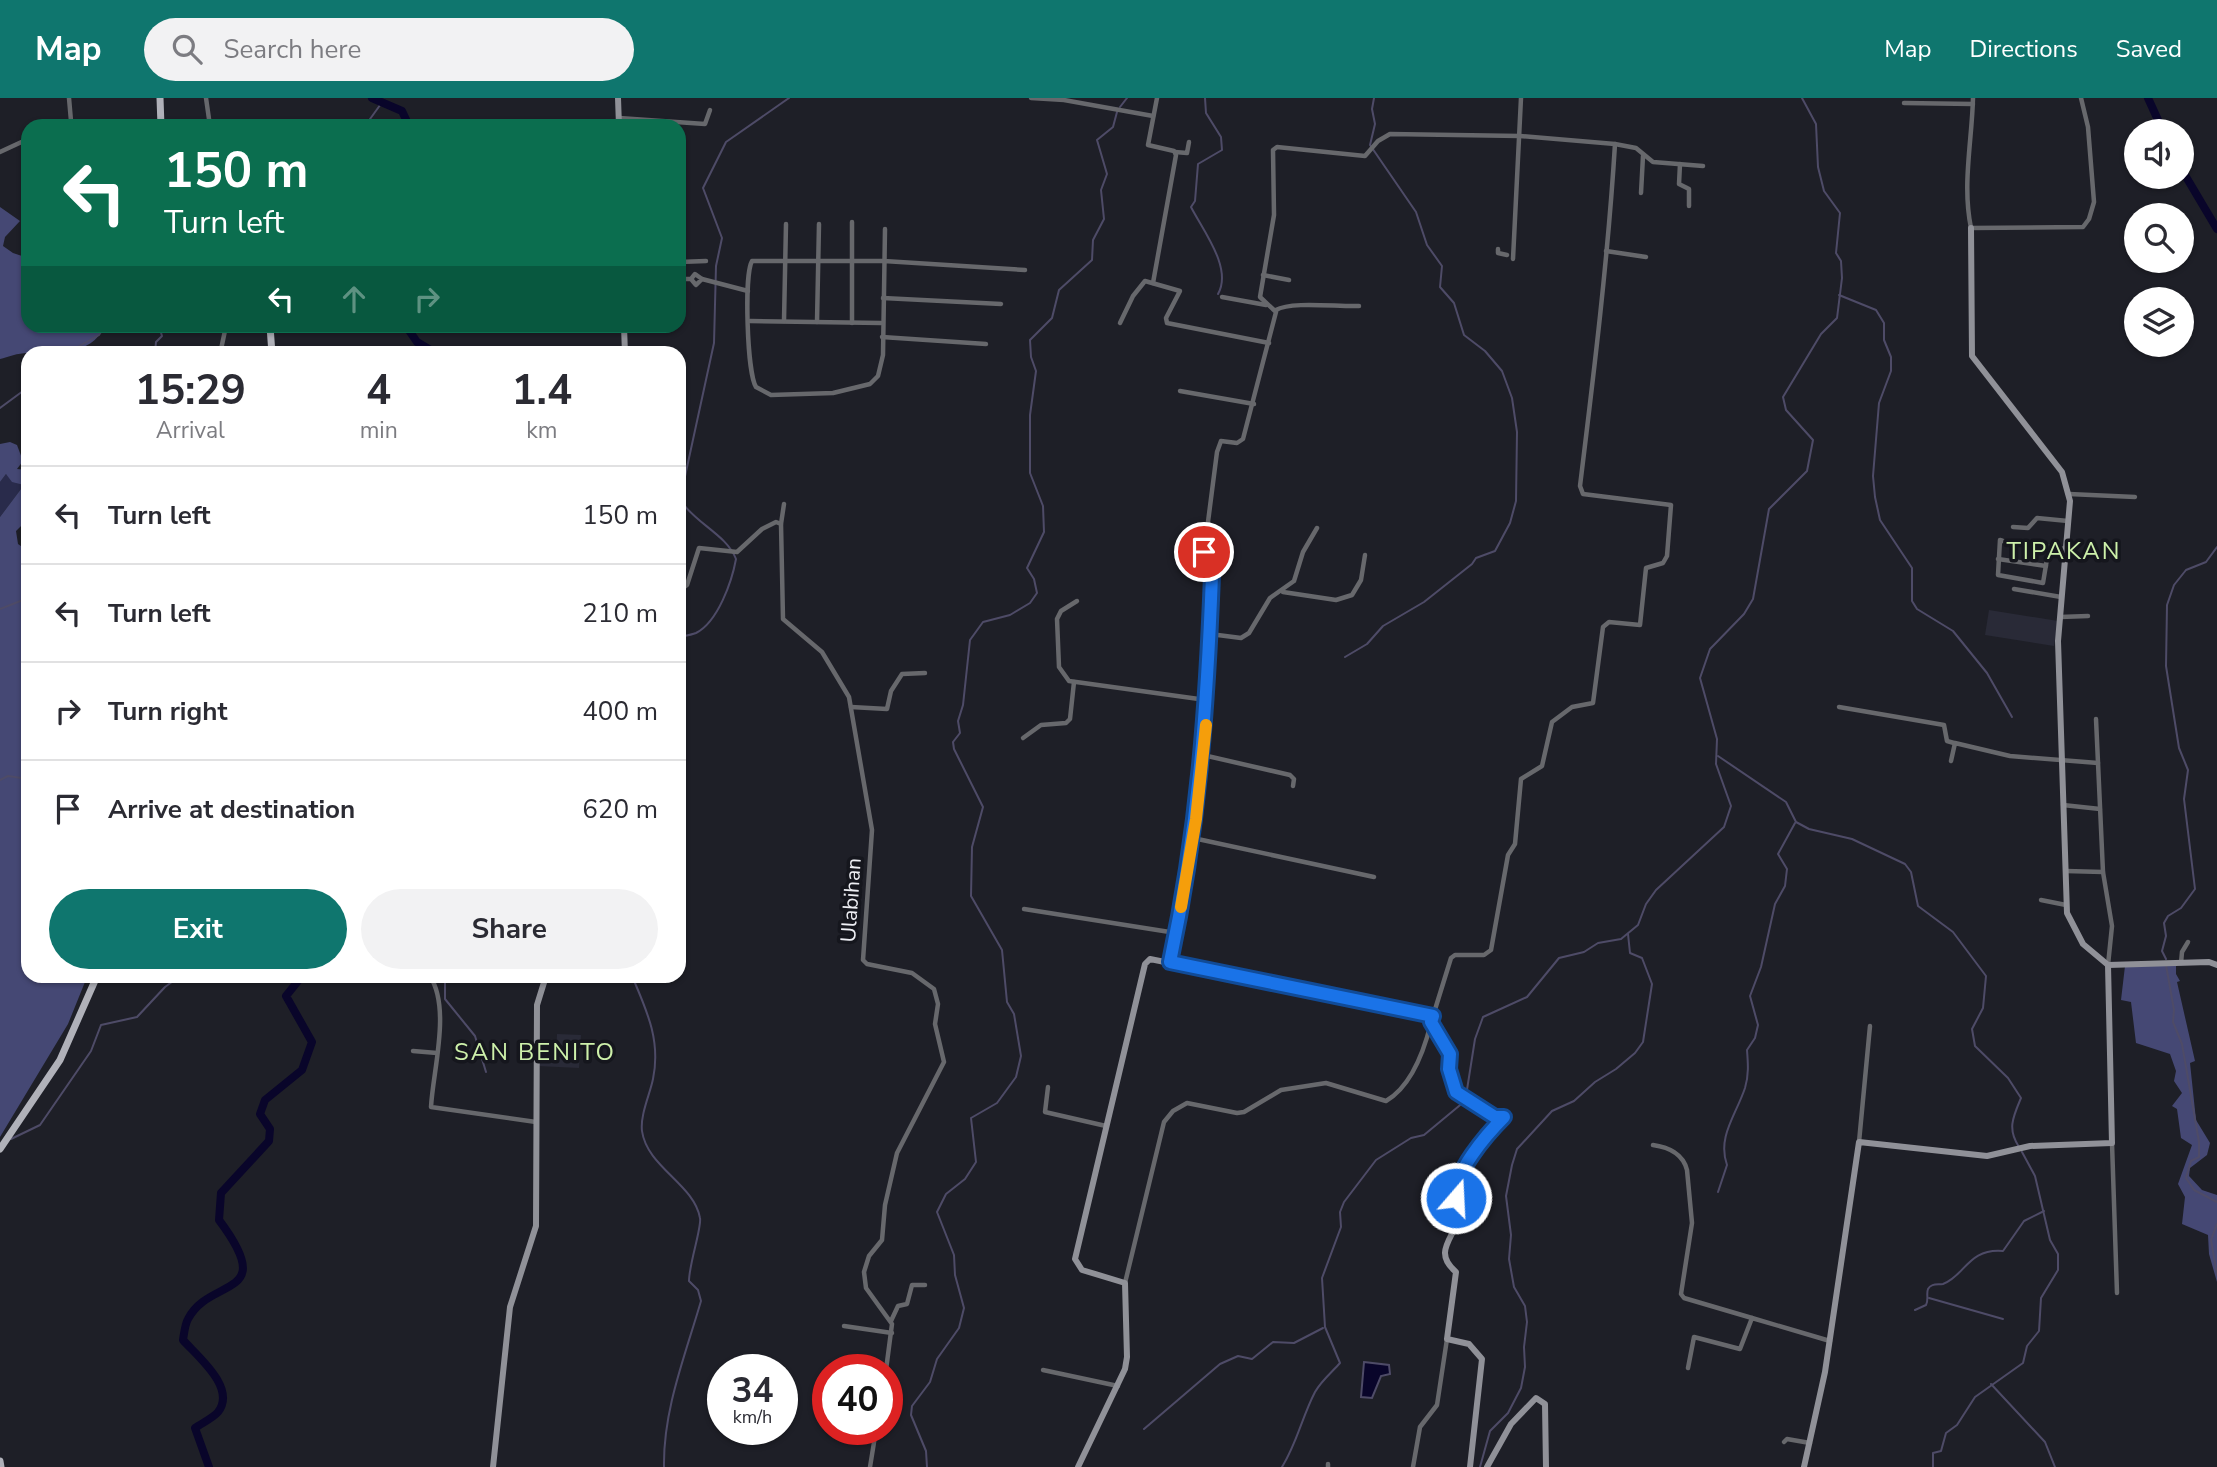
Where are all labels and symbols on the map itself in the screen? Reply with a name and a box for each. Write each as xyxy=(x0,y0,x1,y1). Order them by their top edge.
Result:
pin xyxy=(1174,522,1234,582)
district label: TIPAKAN xyxy=(2006,535,2122,567)
street label: Ulabihan xyxy=(834,857,868,943)
district label: SAN BENITO xyxy=(454,1036,616,1068)
position arrow xyxy=(1419,1161,1493,1235)
speed limit sign: 40 xyxy=(812,1354,903,1445)

